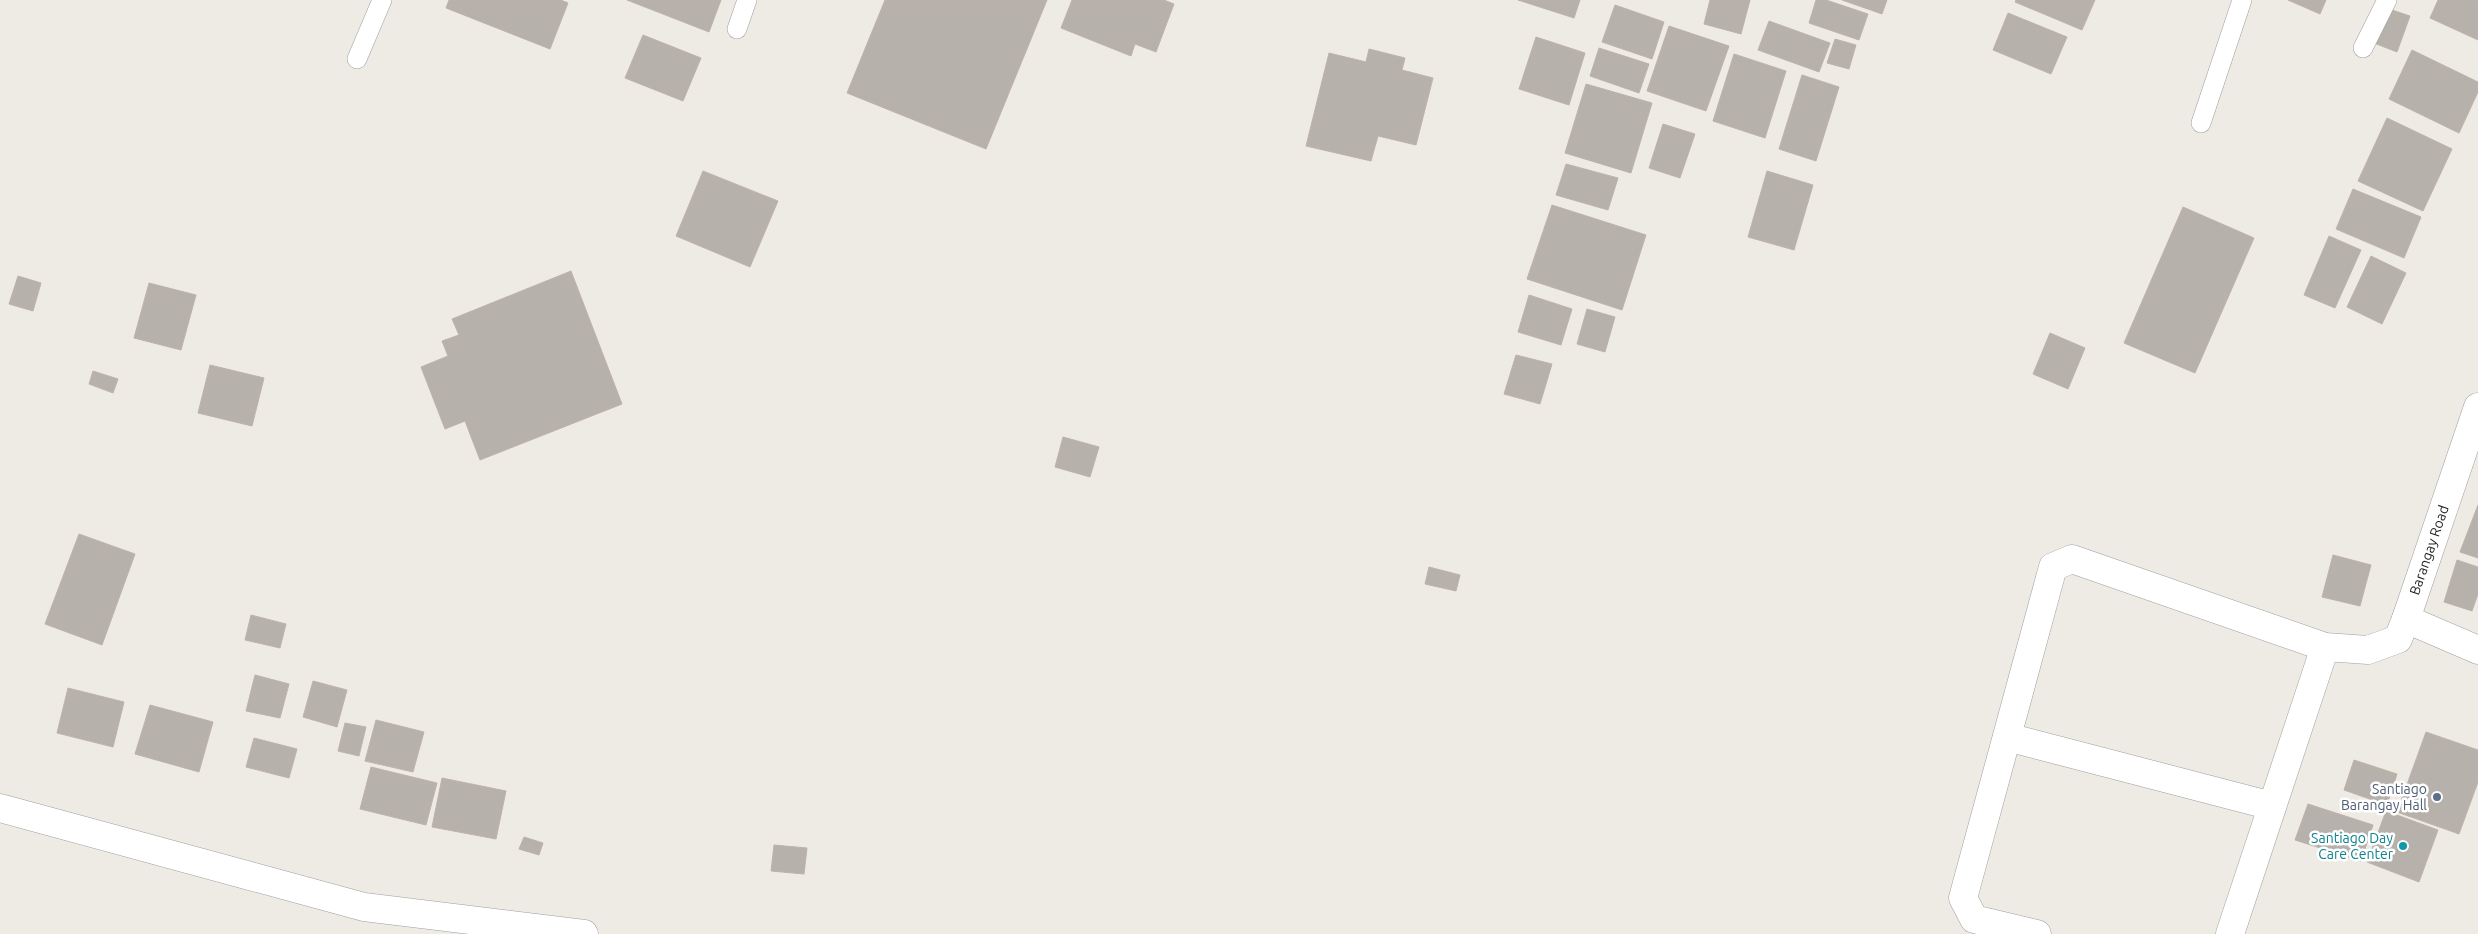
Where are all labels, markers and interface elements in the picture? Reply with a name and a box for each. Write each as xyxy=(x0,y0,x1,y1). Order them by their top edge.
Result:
street label: Barangay Road xyxy=(2406,503,2452,597)
place label: Santiago Barangay Hall xyxy=(2341,781,2427,813)
marker: Santiago Barangay Hall xyxy=(2431,791,2443,803)
place label: Santiago Day Care Center xyxy=(2311,830,2394,862)
marker: Santiago Day Care Center xyxy=(2397,840,2409,852)

